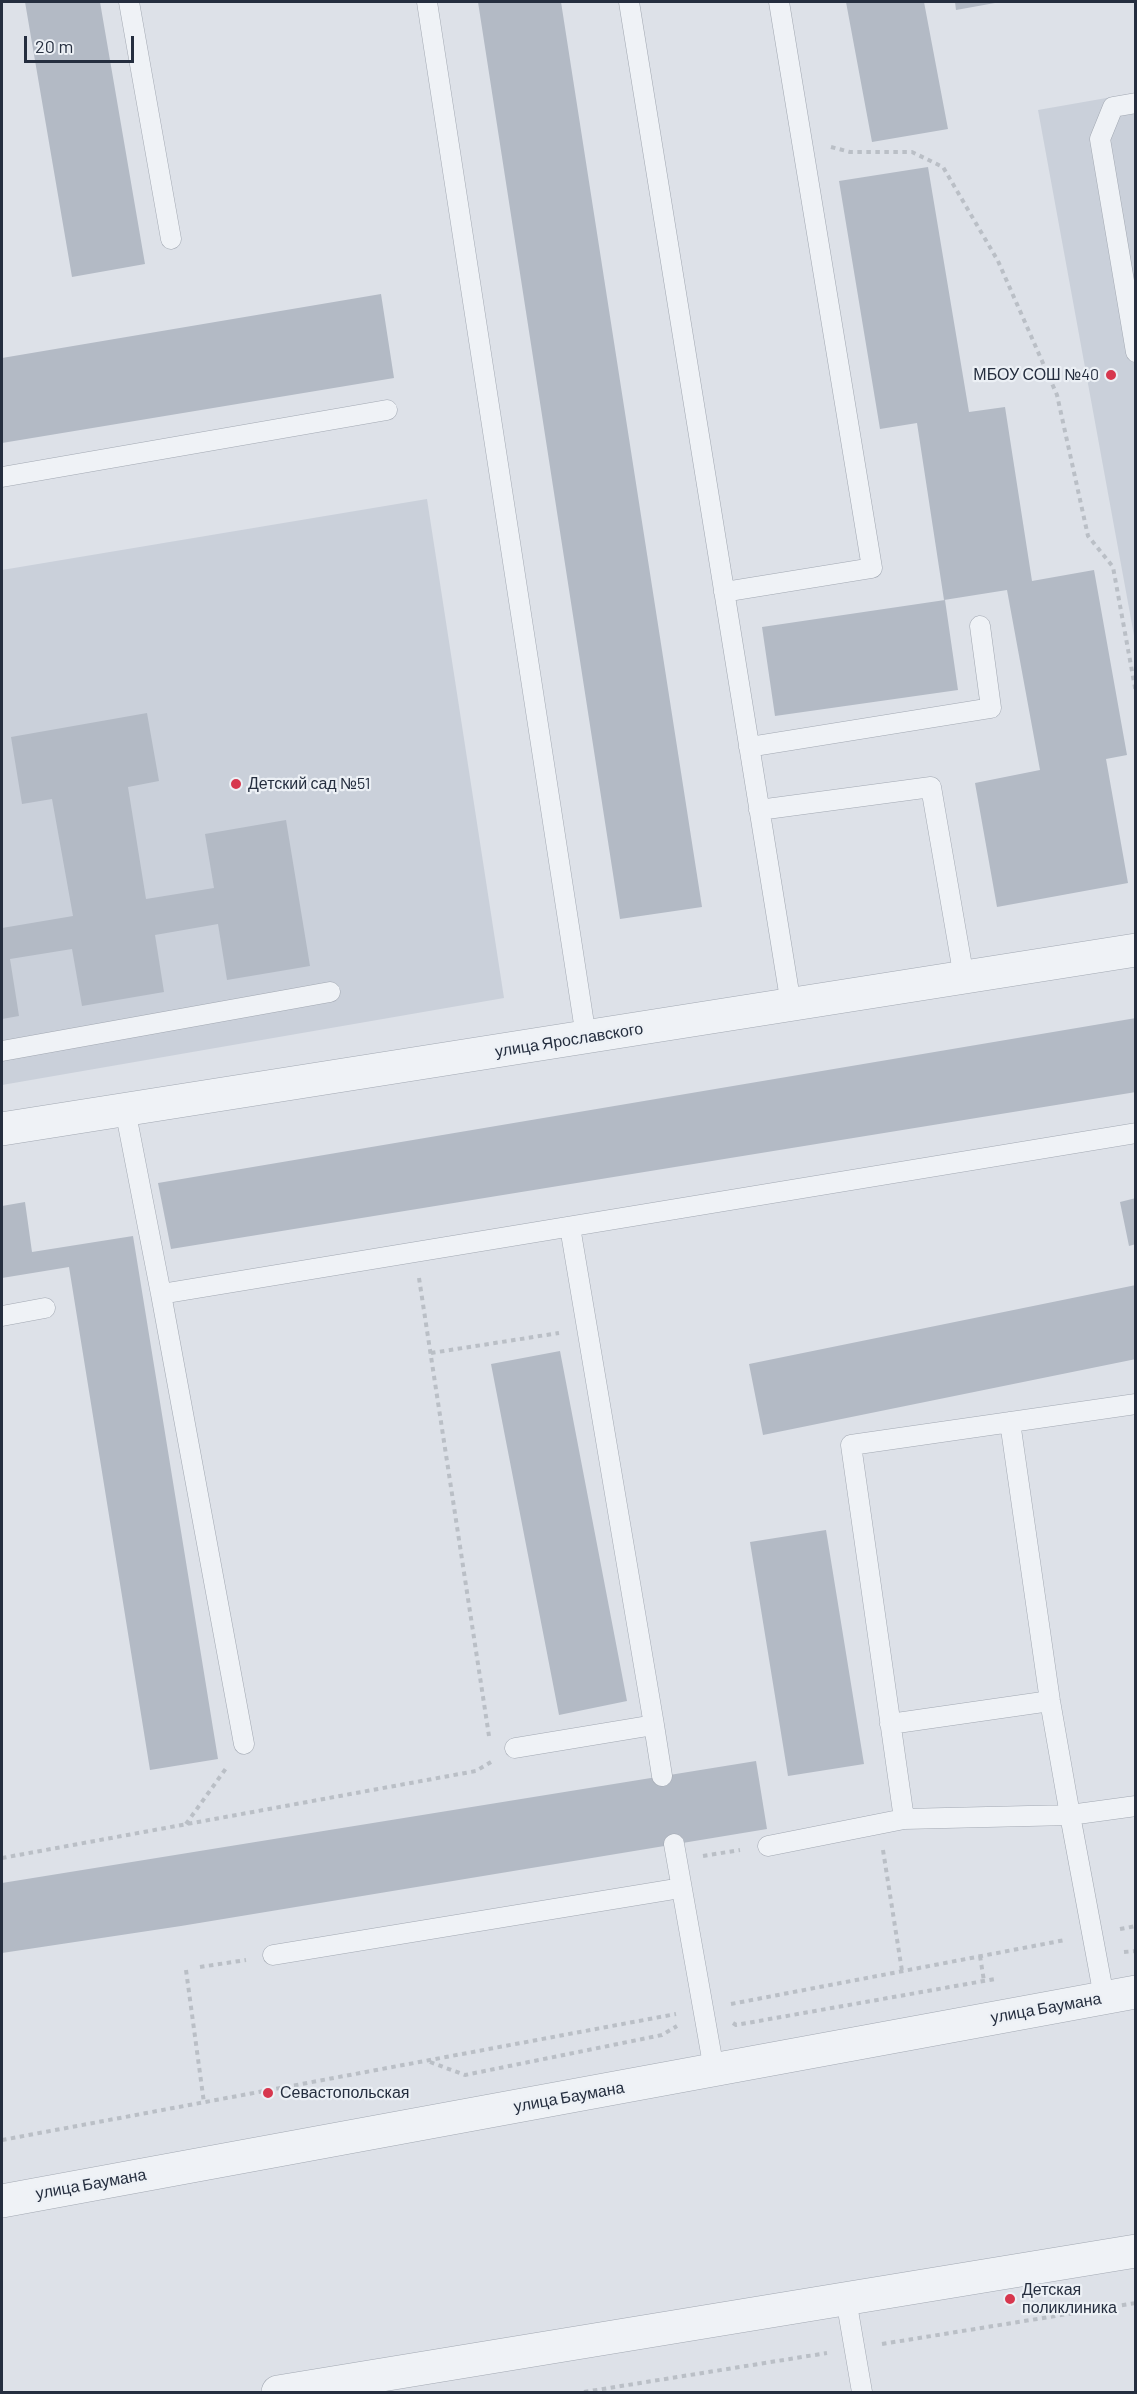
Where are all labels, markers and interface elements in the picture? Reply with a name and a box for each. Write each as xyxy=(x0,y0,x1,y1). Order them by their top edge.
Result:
scale bar xyxy=(27,24,136,62)
text: 20 m xyxy=(35,35,73,57)
place label: МБОУ СОШ №40 xyxy=(973,365,1099,385)
marker: МБОУ СОШ №40 xyxy=(1104,368,1118,382)
place label: Детский сад №51 xyxy=(248,774,370,794)
marker: Детский сад №51 xyxy=(229,777,243,791)
street label: улица Ярославского xyxy=(494,1019,644,1061)
street label: улица Баумана xyxy=(989,1989,1103,2027)
street label: улица Баумана xyxy=(512,2078,626,2116)
place label: Севастопольская xyxy=(280,2083,410,2103)
marker: Севастопольская xyxy=(261,2086,275,2100)
street label: улица Баумана xyxy=(34,2165,148,2203)
place label: Детская поликлиника xyxy=(1022,2280,1117,2318)
marker: Детская поликлиника xyxy=(1003,2292,1017,2306)

